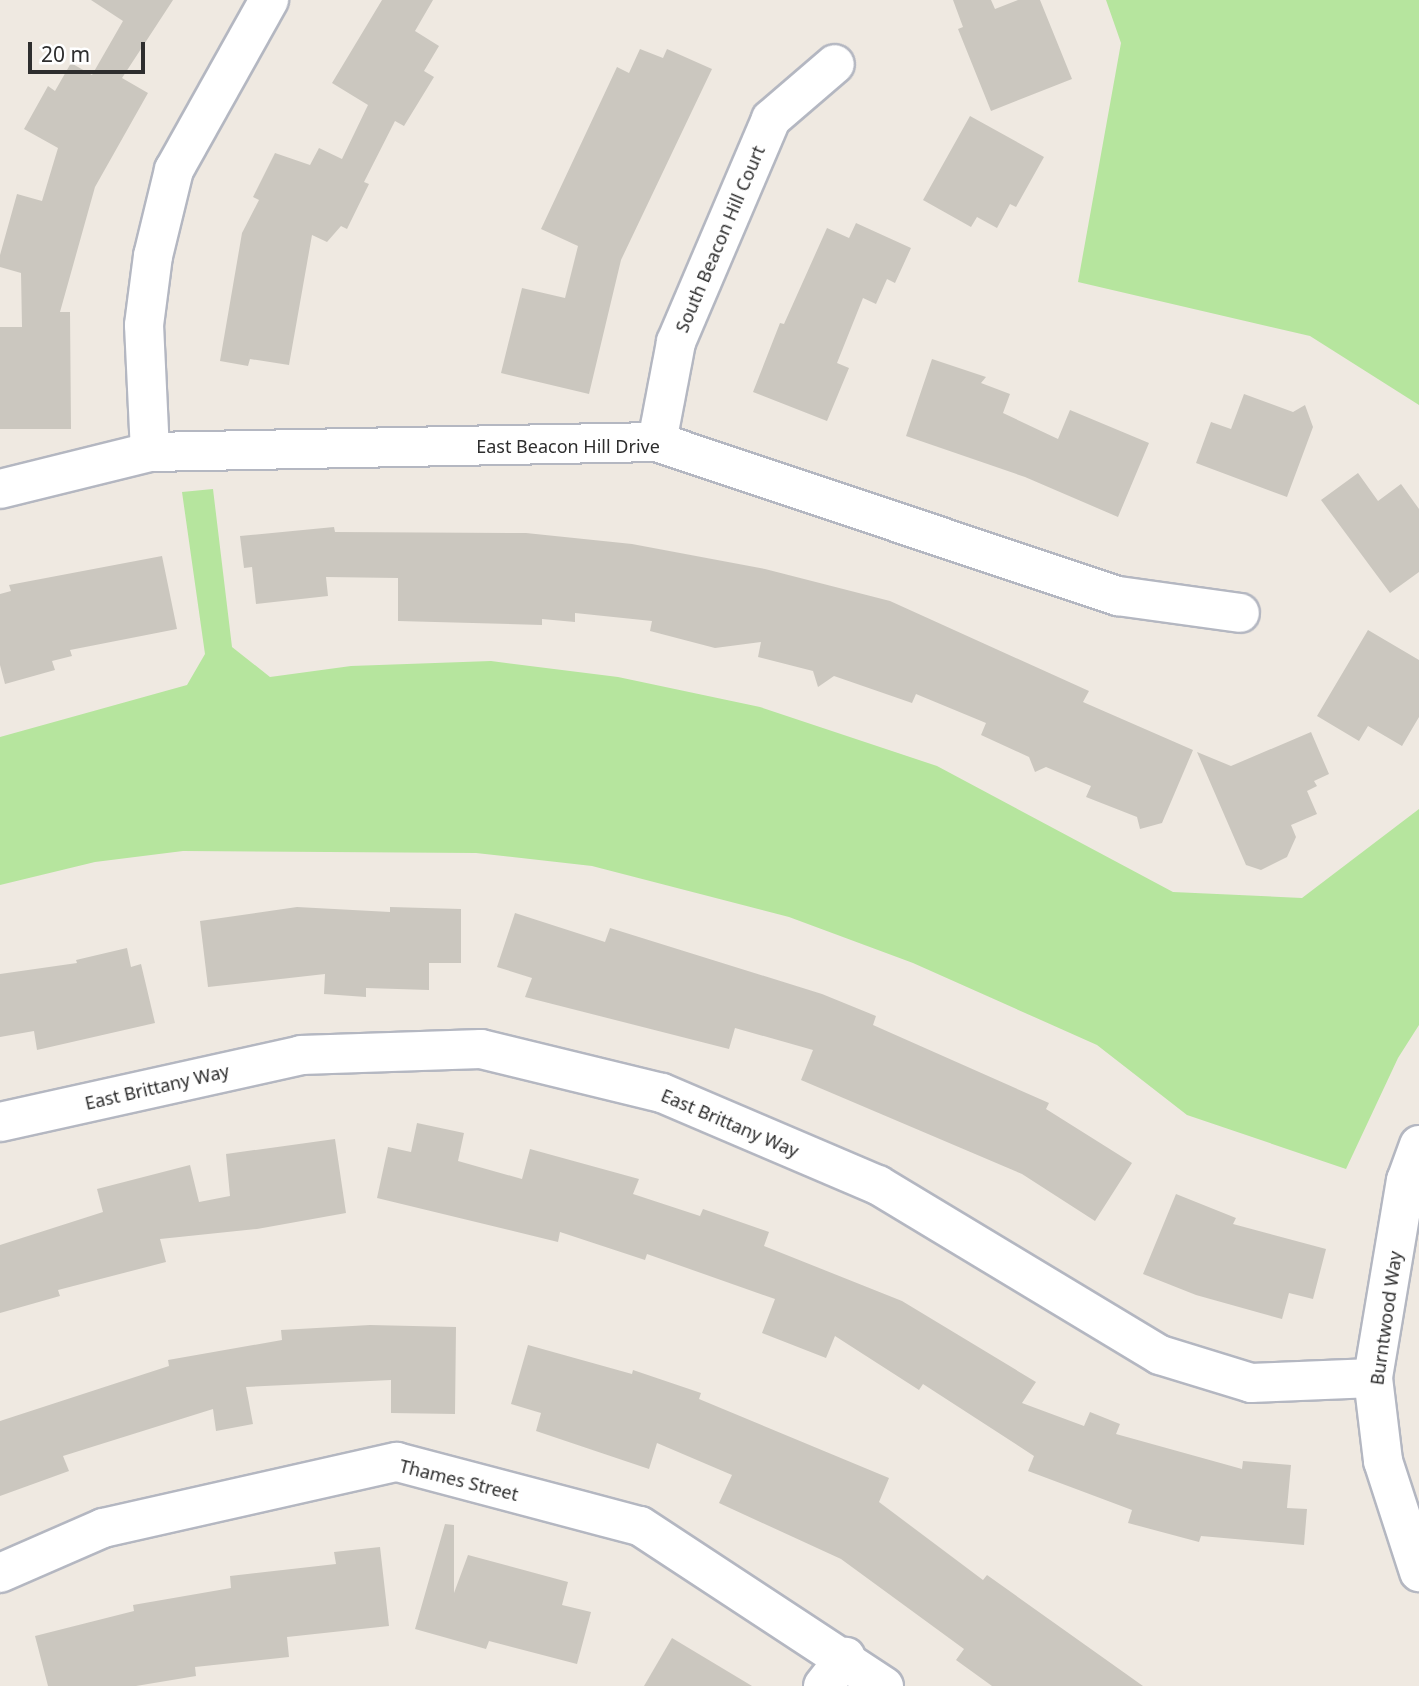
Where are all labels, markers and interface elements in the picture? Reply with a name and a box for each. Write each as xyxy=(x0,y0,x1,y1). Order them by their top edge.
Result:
scale bar xyxy=(32,28,149,72)
text: 20 m xyxy=(41,40,90,68)
street label: South Beacon Hill Court xyxy=(671,142,769,336)
street label: East Beacon Hill Drive xyxy=(476,435,660,457)
street label: East Brittany Way xyxy=(83,1060,231,1114)
street label: East Brittany Way xyxy=(658,1084,802,1162)
street label: Burntwood Way xyxy=(1366,1250,1406,1386)
street label: Thames Street xyxy=(397,1455,521,1505)

